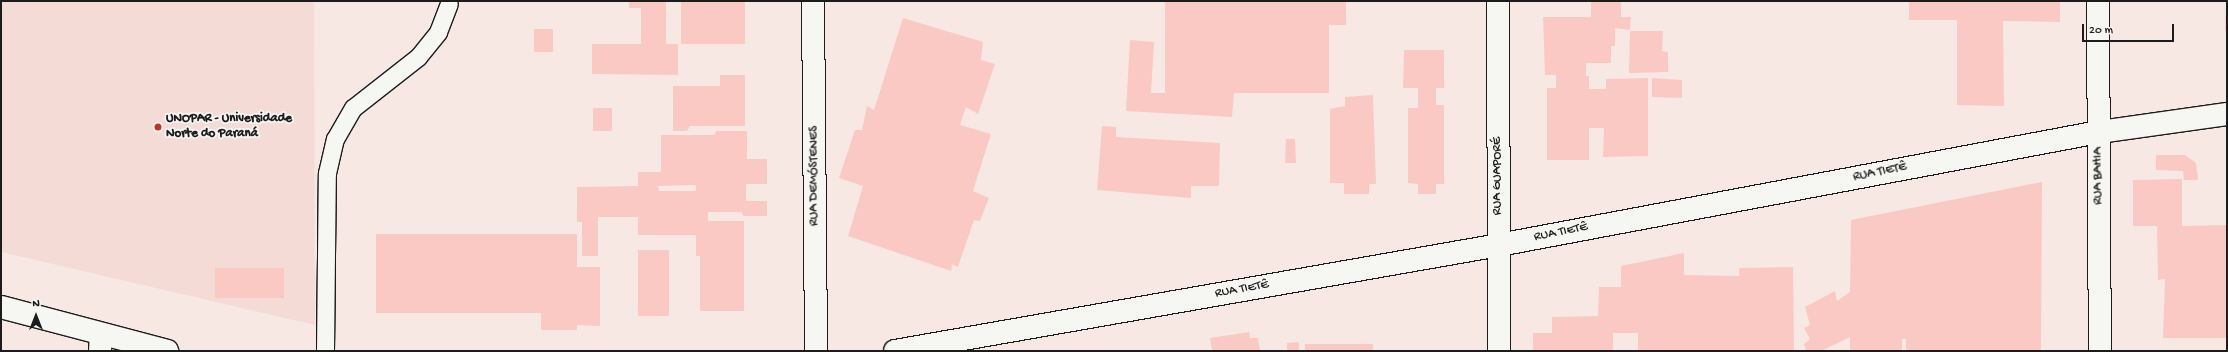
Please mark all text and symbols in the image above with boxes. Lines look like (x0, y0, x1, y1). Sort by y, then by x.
scale bar (2084, 16, 2176, 42)
text: 20 m (2089, 24, 2113, 38)
place label: UNOPAR - Universidade Norte do Paraná (166, 112, 292, 143)
marker: UNOPAR - Universidade Norte do Paraná (153, 122, 163, 132)
street label: RUA DEMÓSTENES (807, 126, 823, 226)
street label: RUA GUAPORÉ (1490, 137, 1506, 215)
street label: RUA BAHIA (2091, 147, 2107, 205)
street label: RUA TIETÊ (1852, 160, 1908, 186)
street label: RUA TIETÊ (1533, 220, 1589, 246)
street label: RUA TIETÊ (1214, 278, 1270, 302)
north arrow (16, 296, 56, 336)
text: N (32, 298, 40, 310)

